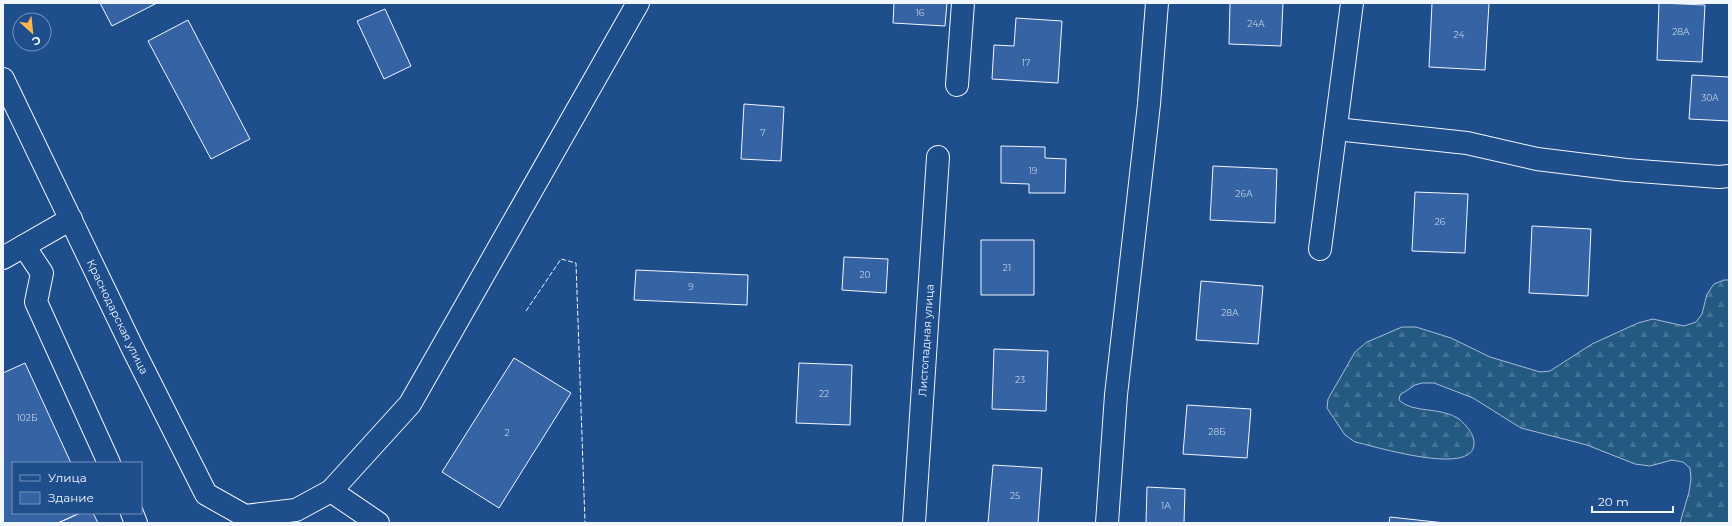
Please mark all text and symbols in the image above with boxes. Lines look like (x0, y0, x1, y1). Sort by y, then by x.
house number: 16 (916, 7, 925, 18)
north arrow (12, 12, 52, 52)
house number: 24А (1247, 18, 1265, 29)
house number: 28А (1672, 26, 1690, 37)
house number: 24 (1454, 29, 1464, 40)
text: С (30, 33, 43, 49)
house number: 17 (1022, 57, 1030, 68)
house number: 30А (1701, 92, 1719, 103)
house number: 7 (760, 127, 766, 138)
house number: 19 (1029, 165, 1038, 176)
house number: 26А (1235, 188, 1253, 199)
house number: 26 (1435, 216, 1446, 227)
street label: Краснодарская улица (84, 257, 152, 377)
house number: 21 (1003, 262, 1011, 273)
house number: 20 (859, 269, 871, 280)
house number: 9 (688, 281, 694, 292)
street label: Листопадная улица (915, 284, 937, 397)
house number: 28А (1221, 307, 1239, 318)
house number: 23 (1015, 374, 1025, 385)
house number: 22 (819, 388, 829, 399)
house number: 102Б (17, 412, 38, 423)
house number: 28Б (1208, 426, 1226, 437)
house number: 2 (504, 427, 510, 438)
legend (12, 462, 142, 514)
text: Улица (48, 470, 87, 485)
scale bar (1592, 488, 1673, 514)
text: Здание (48, 490, 94, 505)
house number: 25 (1010, 490, 1020, 501)
text: 20 m (1598, 494, 1629, 509)
house number: 1А (1161, 500, 1171, 511)

